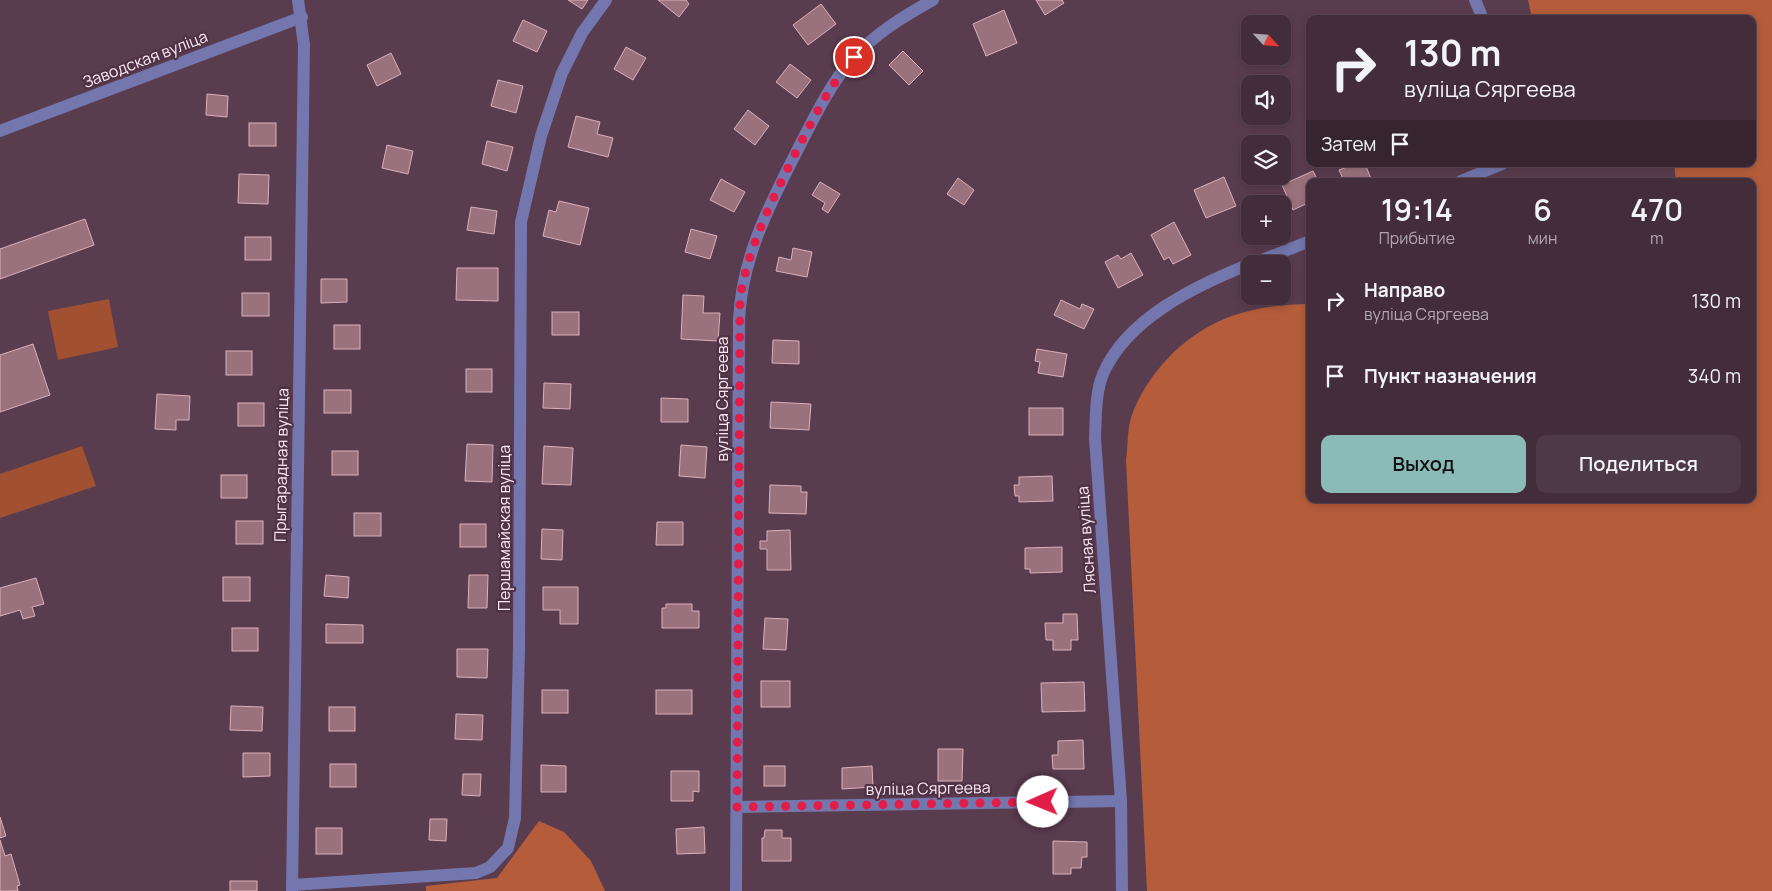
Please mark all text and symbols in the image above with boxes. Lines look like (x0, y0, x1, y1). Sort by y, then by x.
north arrow (1241, 15, 1291, 65)
map controls (1241, 15, 1291, 305)
street label: Заводская вуліца (79, 25, 211, 93)
text: 130 m (1404, 29, 1501, 77)
icon: right (1321, 35, 1386, 100)
pin (833, 36, 875, 78)
icon: arrive (840, 43, 868, 71)
text: вуліца Сяргеева (1404, 74, 1576, 104)
button: sound (1241, 75, 1291, 125)
icon: arrive (1386, 130, 1414, 158)
text: Затем (1321, 131, 1376, 157)
button: layers (1241, 135, 1291, 185)
text: 19:14 (1381, 189, 1453, 230)
text: 6 (1533, 189, 1552, 230)
text: 470 (1630, 189, 1683, 230)
button: + (1241, 195, 1291, 245)
text: Прибытие (1379, 227, 1455, 249)
text: мин (1528, 227, 1557, 249)
text: m (1650, 227, 1663, 249)
button: − (1241, 255, 1291, 305)
text: Направо (1364, 277, 1445, 303)
icon: right (1321, 287, 1349, 315)
text: 130 m (1692, 288, 1741, 314)
text: вуліца Сяргеева (1364, 303, 1489, 325)
street label: вуліца Сяргеева (711, 337, 733, 461)
icon: arrive (1321, 362, 1349, 390)
text: Пункт назначения (1364, 363, 1537, 389)
text: 340 m (1688, 363, 1741, 389)
street label: Прыгарадная вуліца (269, 388, 293, 542)
button: Выход (1321, 435, 1526, 493)
button: Поделиться (1536, 435, 1741, 493)
street label: Першамайская вуліца (493, 445, 515, 611)
street label: Лясная вуліца (1071, 486, 1101, 594)
position arrow (1016, 775, 1068, 827)
street label: вуліца Сяргеева (865, 776, 991, 800)

